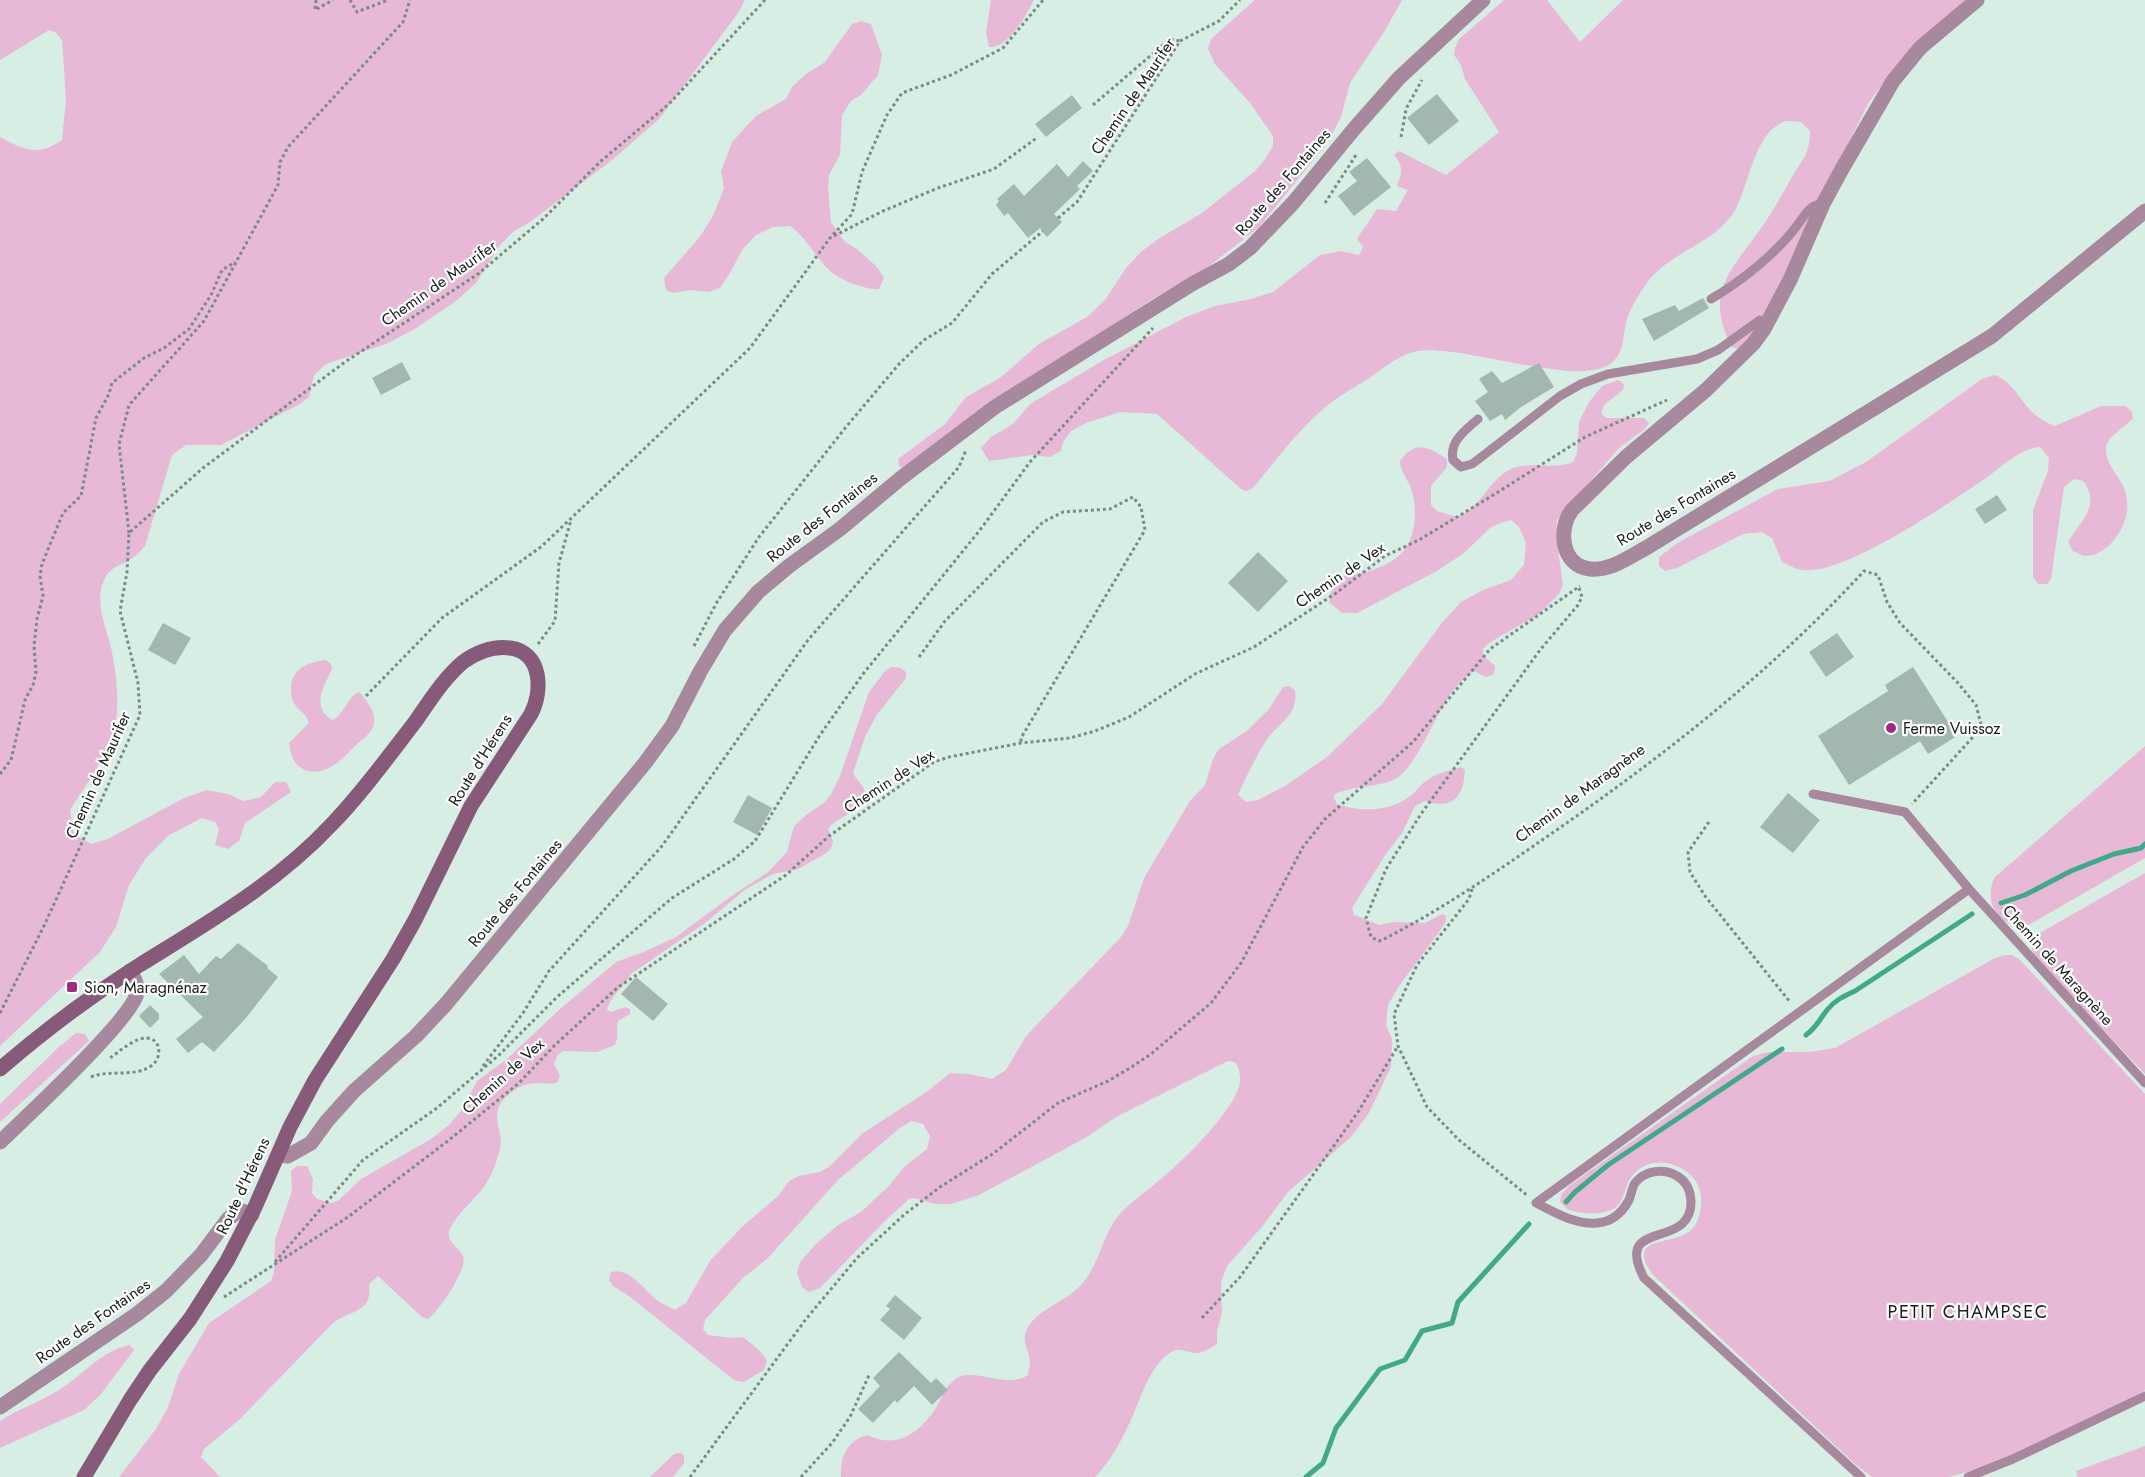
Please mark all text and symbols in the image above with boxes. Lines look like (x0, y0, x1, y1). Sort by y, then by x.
street label: Chemin de Maurifer (1085, 33, 1181, 159)
street label: Route des Fontaines (1230, 124, 1336, 240)
street label: Chemin de Maurifer (376, 234, 502, 332)
street label: Route des Fontaines (1612, 462, 1740, 552)
street label: Route des Fontaines (762, 466, 882, 568)
street label: Chemin de Vex (1291, 536, 1390, 614)
street label: Chemin de Maurifer (60, 707, 136, 842)
street label: Route d'Hérens (443, 710, 517, 810)
place label: Ferme Vuissoz (1903, 717, 2001, 740)
marker: Ferme Vuissoz (1884, 721, 1898, 735)
street label: Chemin de Maragnène (1510, 738, 1650, 848)
street label: Chemin de Vex (839, 743, 939, 819)
street label: Route des Fontaines (463, 834, 567, 952)
street label: Chemin de Maragnène (1997, 899, 2119, 1031)
place label: Sion, Maragnénaz (84, 976, 207, 999)
marker: Sion, Maragnénaz (65, 980, 79, 994)
street label: Chemin de Vex (457, 1033, 549, 1119)
street label: Route d'Hérens (210, 1134, 276, 1238)
street label: Route des Fontaines (31, 1273, 155, 1369)
district label: PETIT CHAMPSEC (1888, 1299, 2048, 1325)

